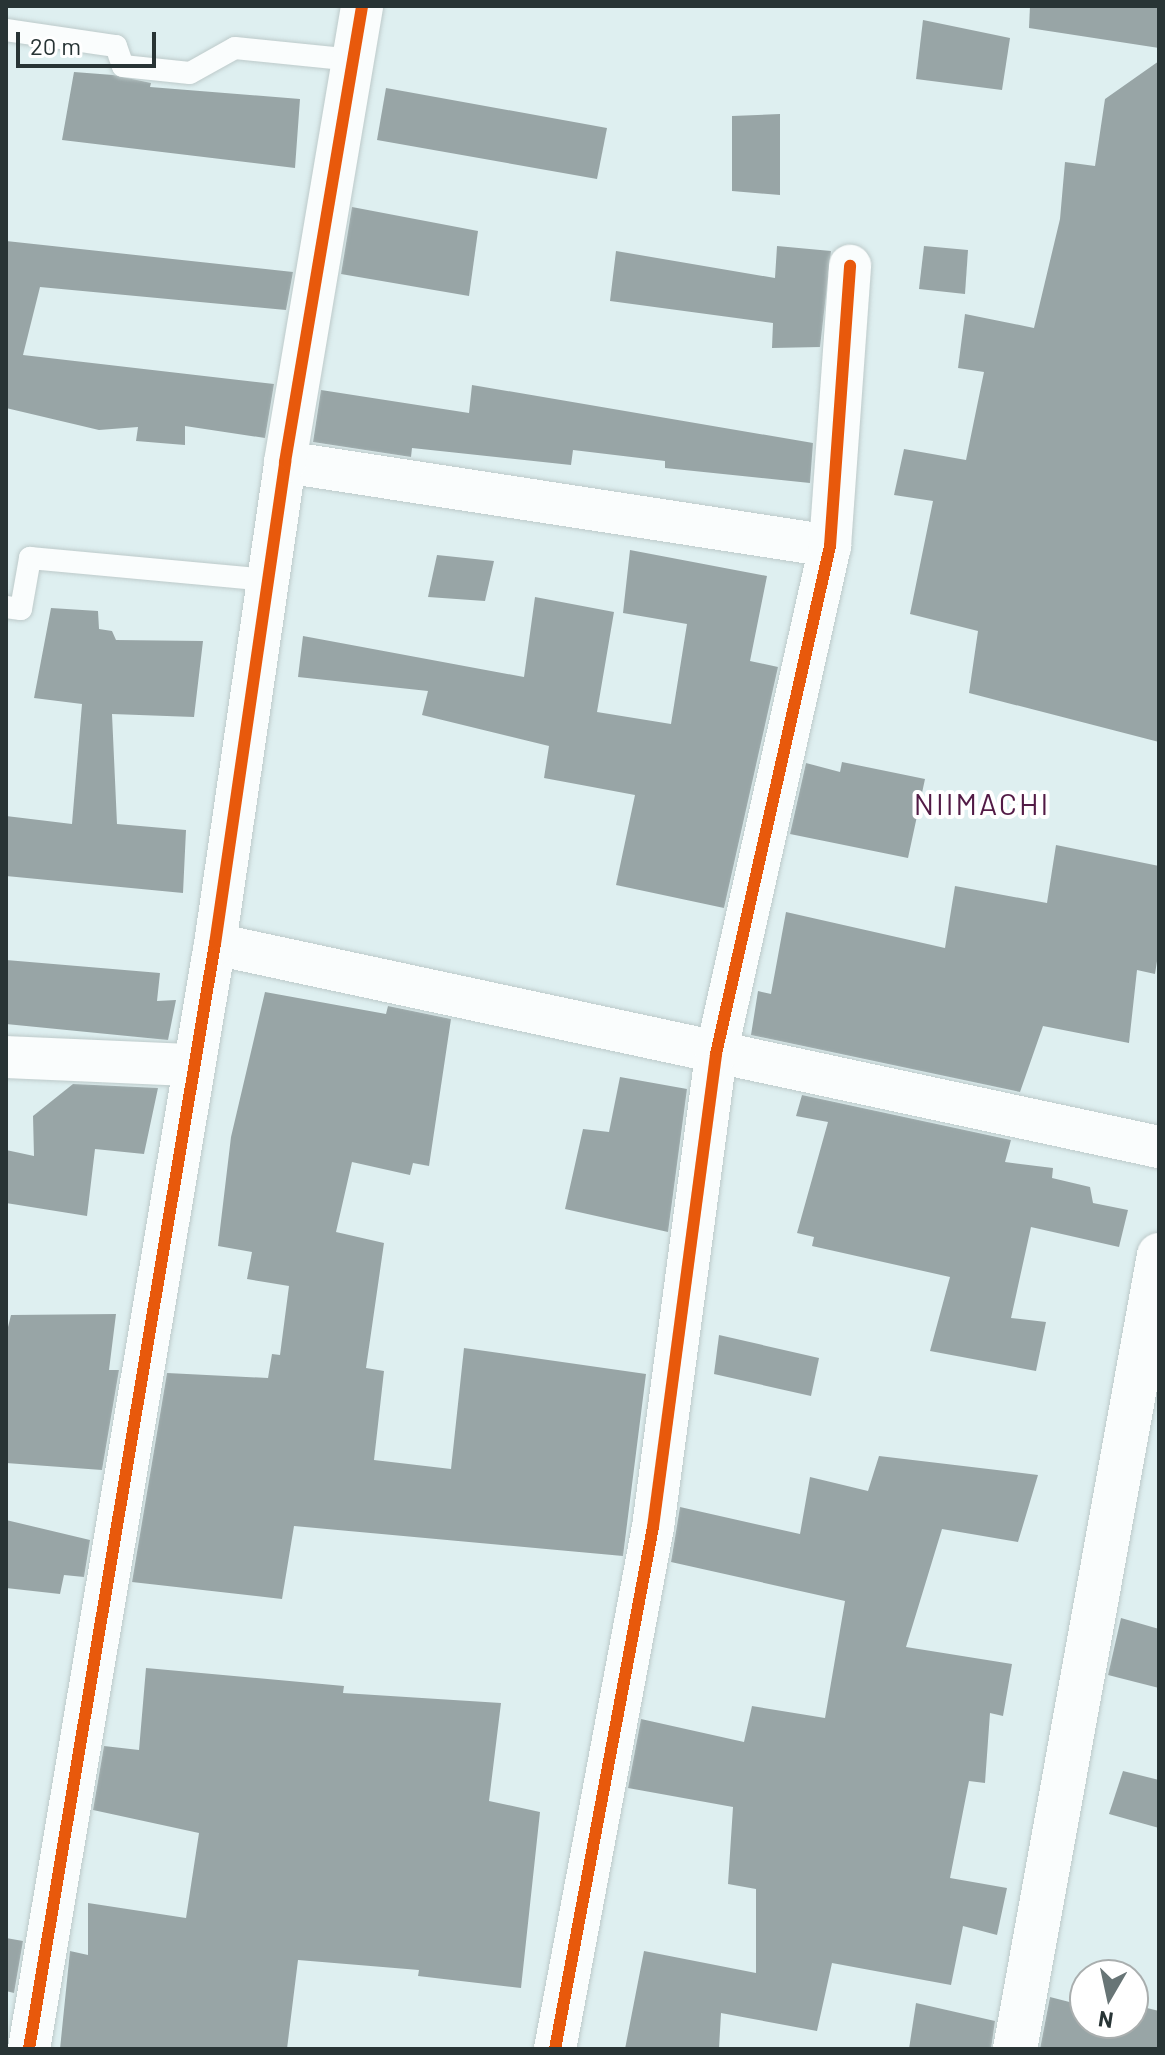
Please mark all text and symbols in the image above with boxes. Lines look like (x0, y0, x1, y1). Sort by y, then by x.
scale bar (20, 16, 160, 66)
text: 20 m (30, 31, 81, 60)
district label: NIIMACHI (914, 785, 1050, 821)
north arrow (1069, 1959, 1149, 2039)
text: N (1096, 2007, 1115, 2035)

